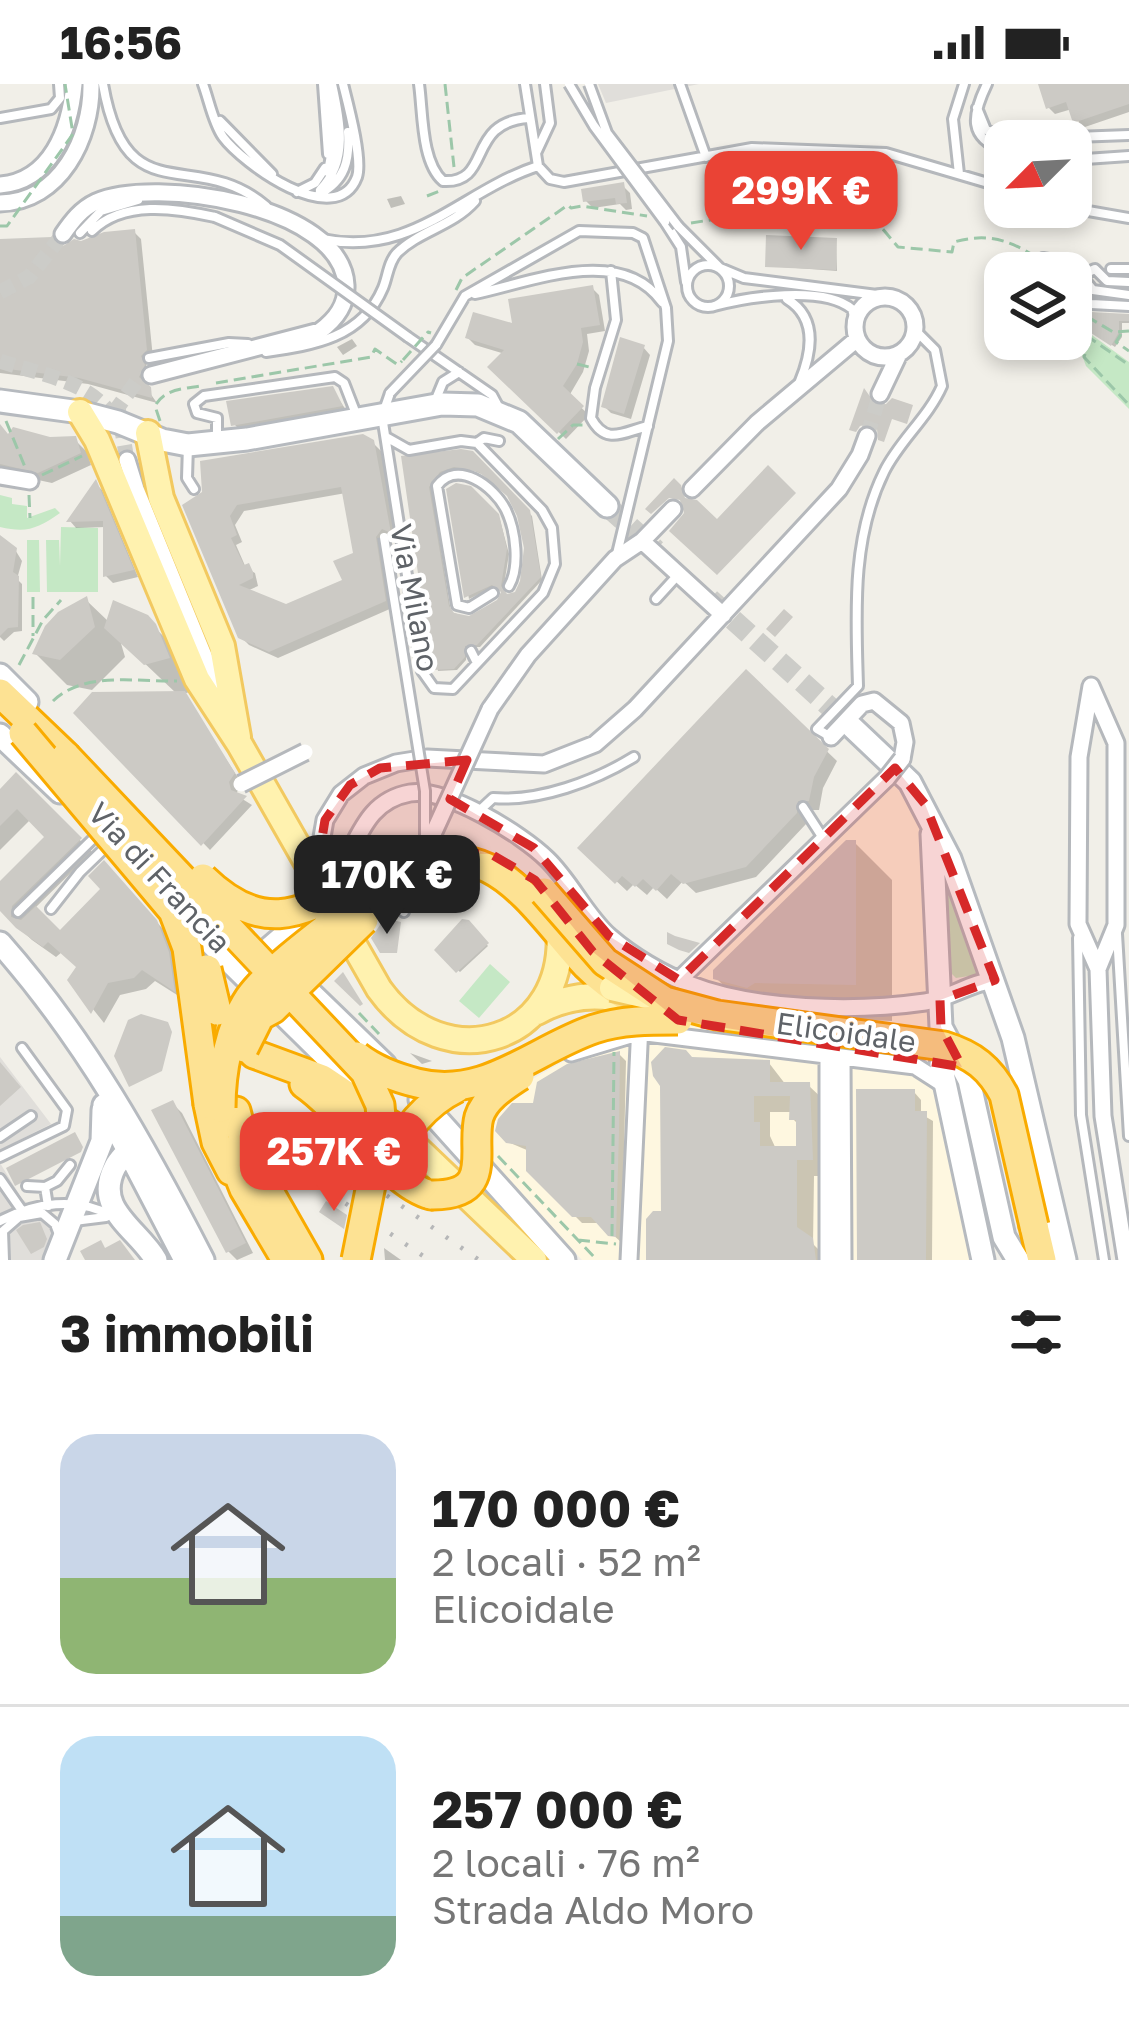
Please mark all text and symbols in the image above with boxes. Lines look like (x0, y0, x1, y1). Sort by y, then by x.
text: 16:56 (60, 15, 182, 69)
north arrow (984, 120, 1092, 228)
map controls (984, 120, 1092, 360)
pin: 299K € (703, 151, 899, 253)
text: 299K € (732, 166, 870, 213)
button: layers (984, 252, 1092, 360)
street label: Via Milano (383, 521, 447, 675)
street label: Via di Francia (81, 795, 239, 960)
pin: 170K € (289, 835, 485, 937)
text: 170K € (321, 850, 453, 897)
street label: Elicoidale (774, 1004, 918, 1060)
pin: 257K € (236, 1112, 432, 1214)
text: 257K € (267, 1127, 401, 1174)
icon: filters (1003, 1299, 1069, 1365)
text: 3 immobili (60, 1302, 314, 1363)
text: 170 000 € (432, 1477, 680, 1538)
icon: home (156, 1482, 300, 1626)
text: 2 locali · 52 m² (432, 1538, 701, 1585)
text: Elicoidale (432, 1585, 615, 1632)
text: 257 000 € (432, 1778, 683, 1839)
icon: home (156, 1784, 300, 1928)
text: 2 locali · 76 m² (432, 1839, 700, 1886)
text: Strada Aldo Moro (432, 1886, 754, 1933)

